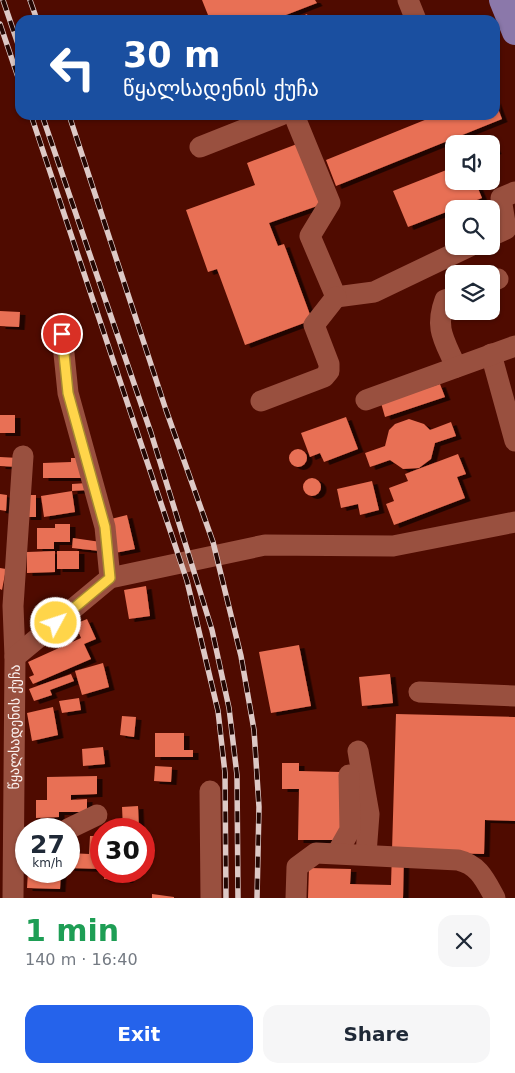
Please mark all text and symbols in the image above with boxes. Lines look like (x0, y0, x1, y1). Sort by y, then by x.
icon: left (40, 35, 105, 100)
text: 30 m (123, 35, 220, 75)
text: წყალსადენის ქუჩა (123, 76, 319, 101)
map controls (445, 135, 500, 320)
button: sound (445, 135, 500, 190)
button: search (445, 200, 500, 255)
button: layers (445, 265, 500, 320)
pin (41, 313, 83, 355)
icon: arrive (48, 320, 76, 348)
position arrow (29, 596, 81, 648)
street label: წყალსადენის ქუჩა (6, 665, 23, 789)
speed limit sign: 30 (90, 818, 155, 883)
text: 27 (30, 830, 65, 859)
text: km/h (32, 856, 63, 870)
text: 1 min (25, 913, 119, 948)
button: close (438, 915, 490, 967)
text: 140 m · 16:40 (25, 950, 138, 969)
button: Exit (25, 1005, 253, 1063)
button: Share (263, 1005, 490, 1063)

